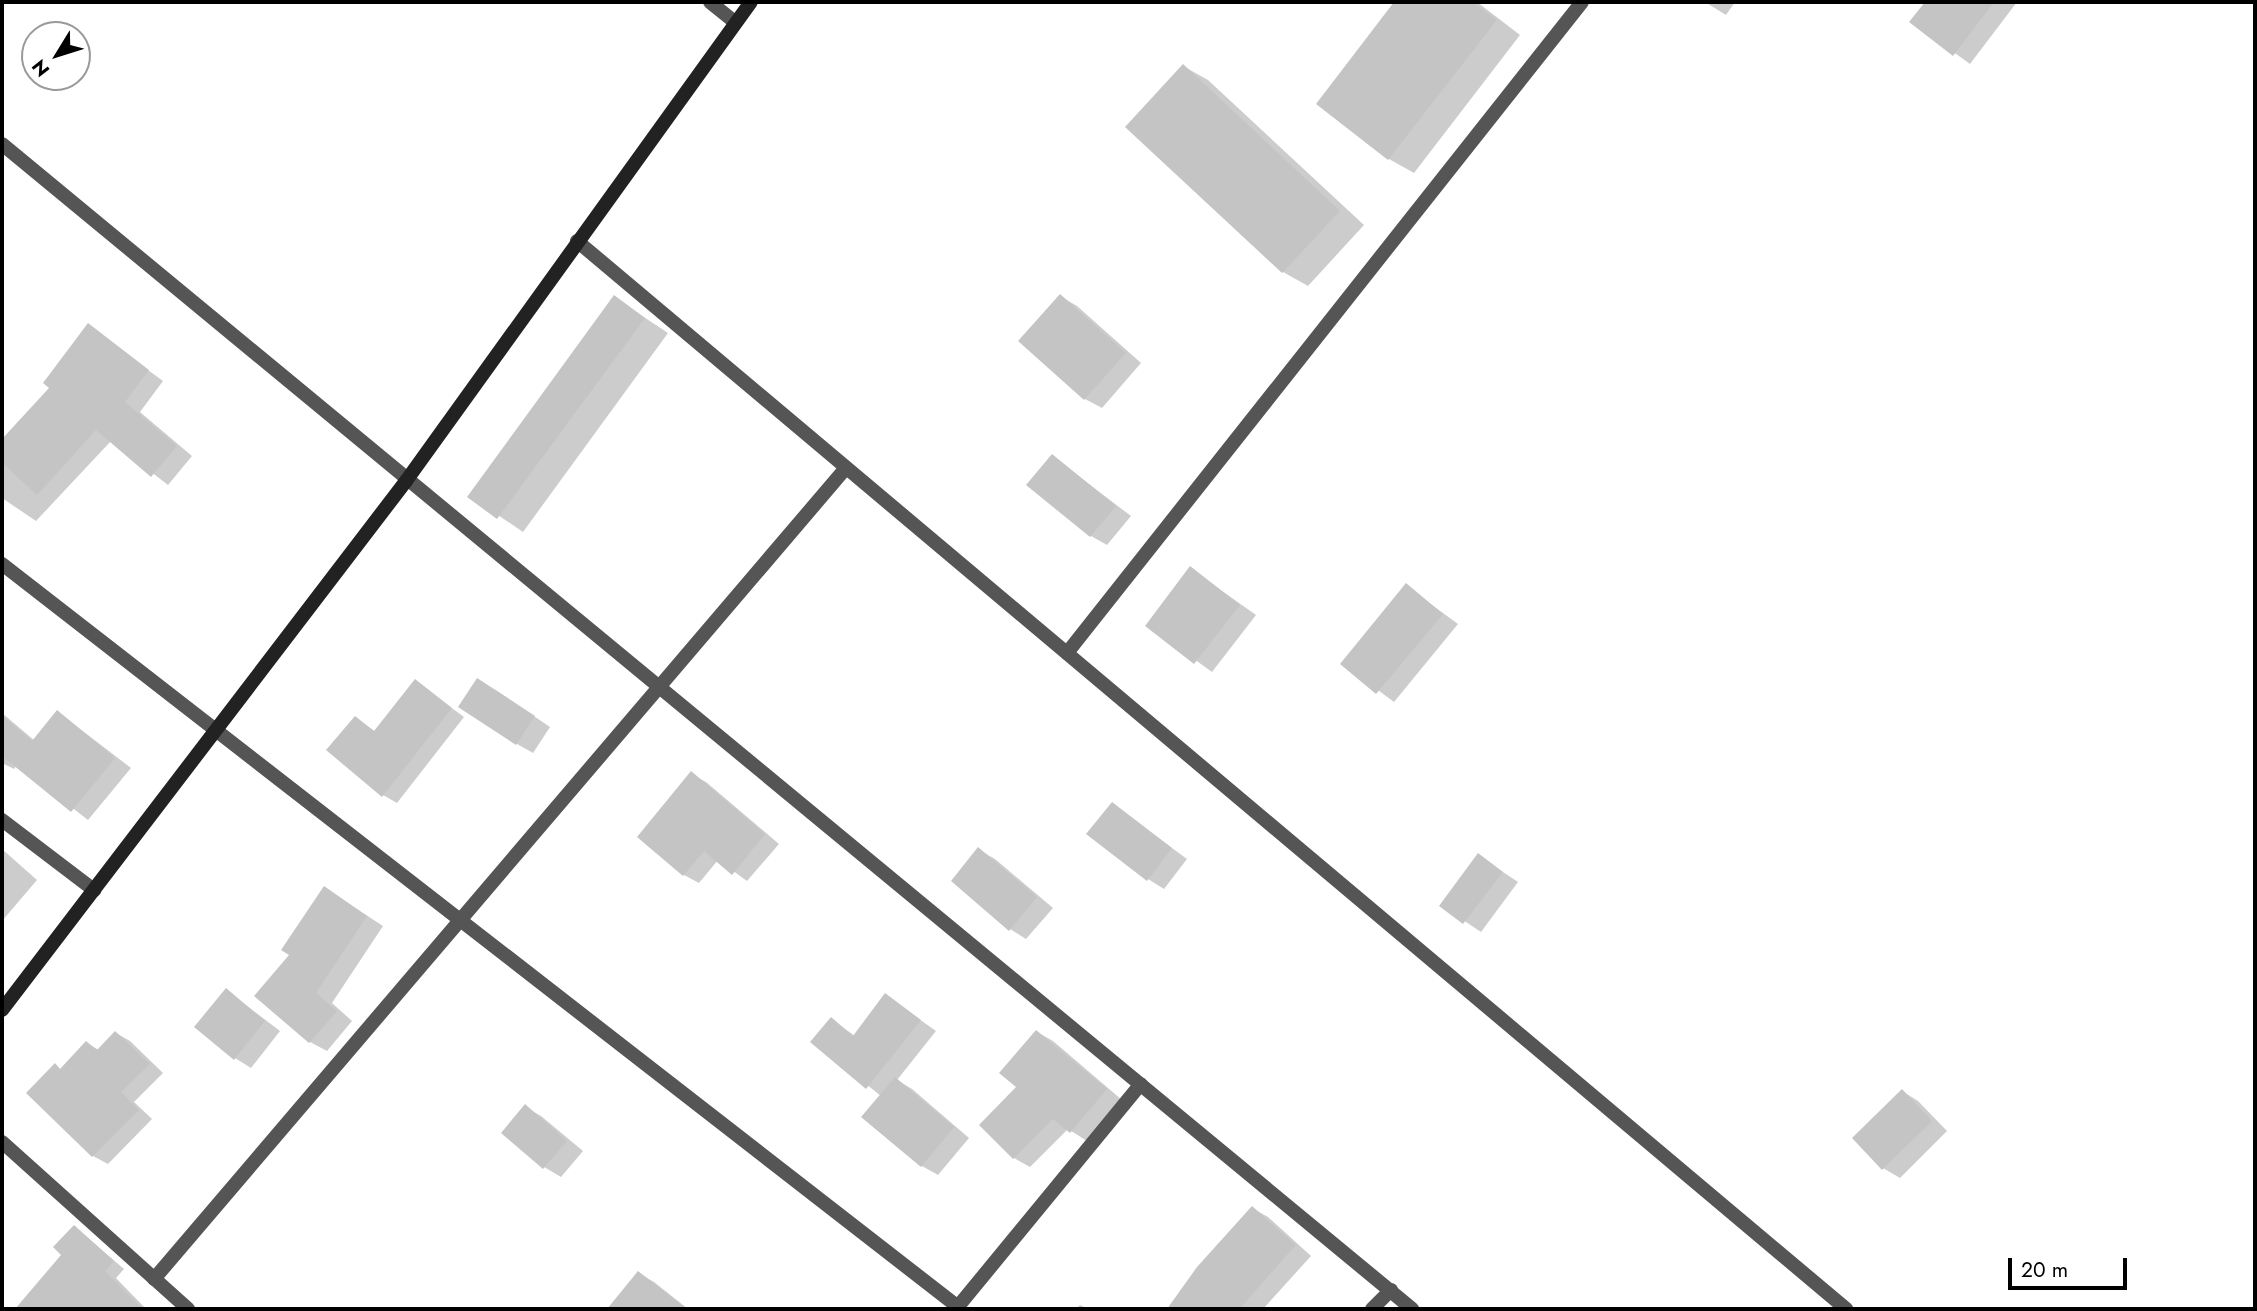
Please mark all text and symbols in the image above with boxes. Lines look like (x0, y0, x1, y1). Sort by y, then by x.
north arrow (21, 21, 91, 91)
text: N (25, 54, 56, 82)
scale bar (2012, 1244, 2131, 1288)
text: 20 m (2021, 1255, 2068, 1285)

